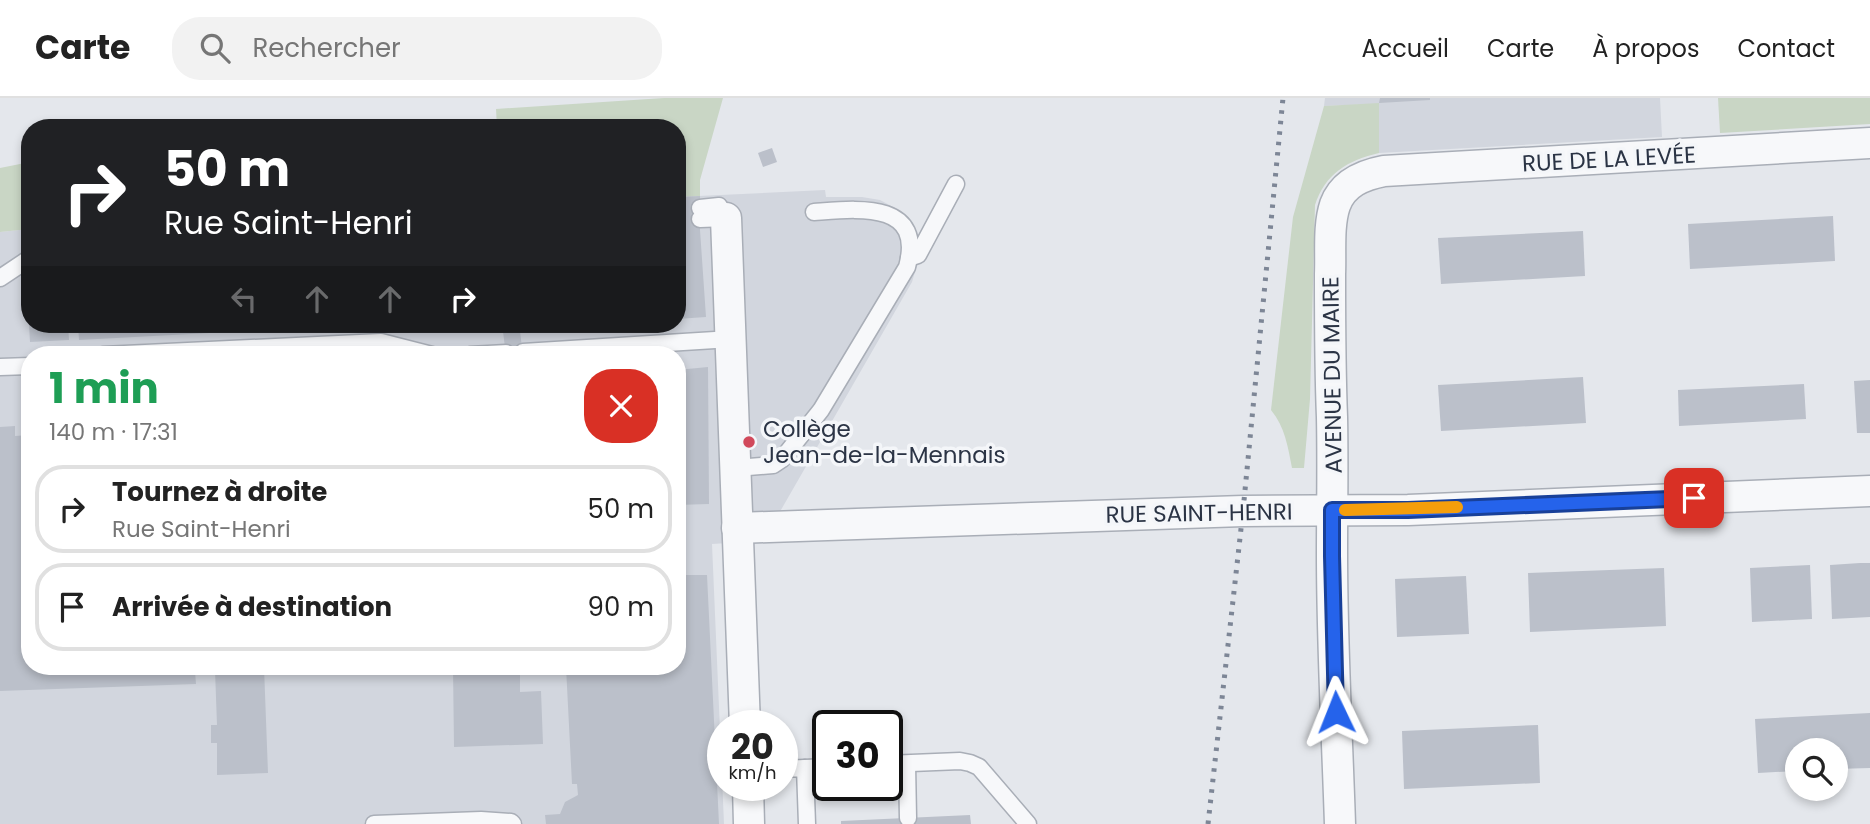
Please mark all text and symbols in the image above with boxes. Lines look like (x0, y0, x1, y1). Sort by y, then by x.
search box (172, 17, 662, 80)
text: Carte (35, 24, 130, 71)
icon: search (196, 29, 234, 67)
text: Rechercher (252, 30, 401, 66)
text: Accueil (1362, 32, 1449, 65)
text: Carte (1487, 32, 1554, 65)
text: À propos (1592, 32, 1699, 65)
text: Contact (1737, 32, 1835, 65)
text: 50 m (164, 135, 290, 203)
street label: RUE DE LA LEVÉE (1521, 138, 1697, 180)
icon: right (49, 147, 140, 238)
text: Rue Saint-Henri (164, 200, 413, 245)
street label: AVENUE DU MAIRE (1314, 276, 1350, 474)
icon: left (225, 280, 263, 318)
icon: ahead (298, 280, 336, 318)
icon: ahead (371, 280, 409, 318)
icon: right (444, 280, 482, 318)
text: 1 min (49, 359, 159, 418)
button: close (584, 369, 658, 443)
place label: Collège Jean-de-la-Mennais (763, 413, 1005, 471)
text: 140 m · 17:31 (49, 416, 178, 448)
marker: Collège Jean-de-la-Mennais (741, 434, 757, 450)
pin (1664, 468, 1724, 528)
text: Tournez à droite (112, 474, 327, 510)
icon: arrive (1675, 479, 1713, 517)
icon: right (53, 490, 91, 528)
text: 50 m (588, 491, 654, 527)
street label: RUE SAINT-HENRI (1105, 495, 1293, 531)
text: Rue Saint-Henri (112, 513, 291, 545)
icon: arrive (53, 588, 91, 626)
text: Arrivée à destination (112, 589, 392, 625)
text: 90 m (588, 589, 654, 625)
position arrow (1299, 675, 1373, 749)
speed limit sign: 30 (812, 710, 903, 801)
text: 20 (731, 722, 774, 771)
map controls (1785, 738, 1848, 801)
button: search (1785, 738, 1848, 801)
text: km/h (729, 760, 776, 785)

